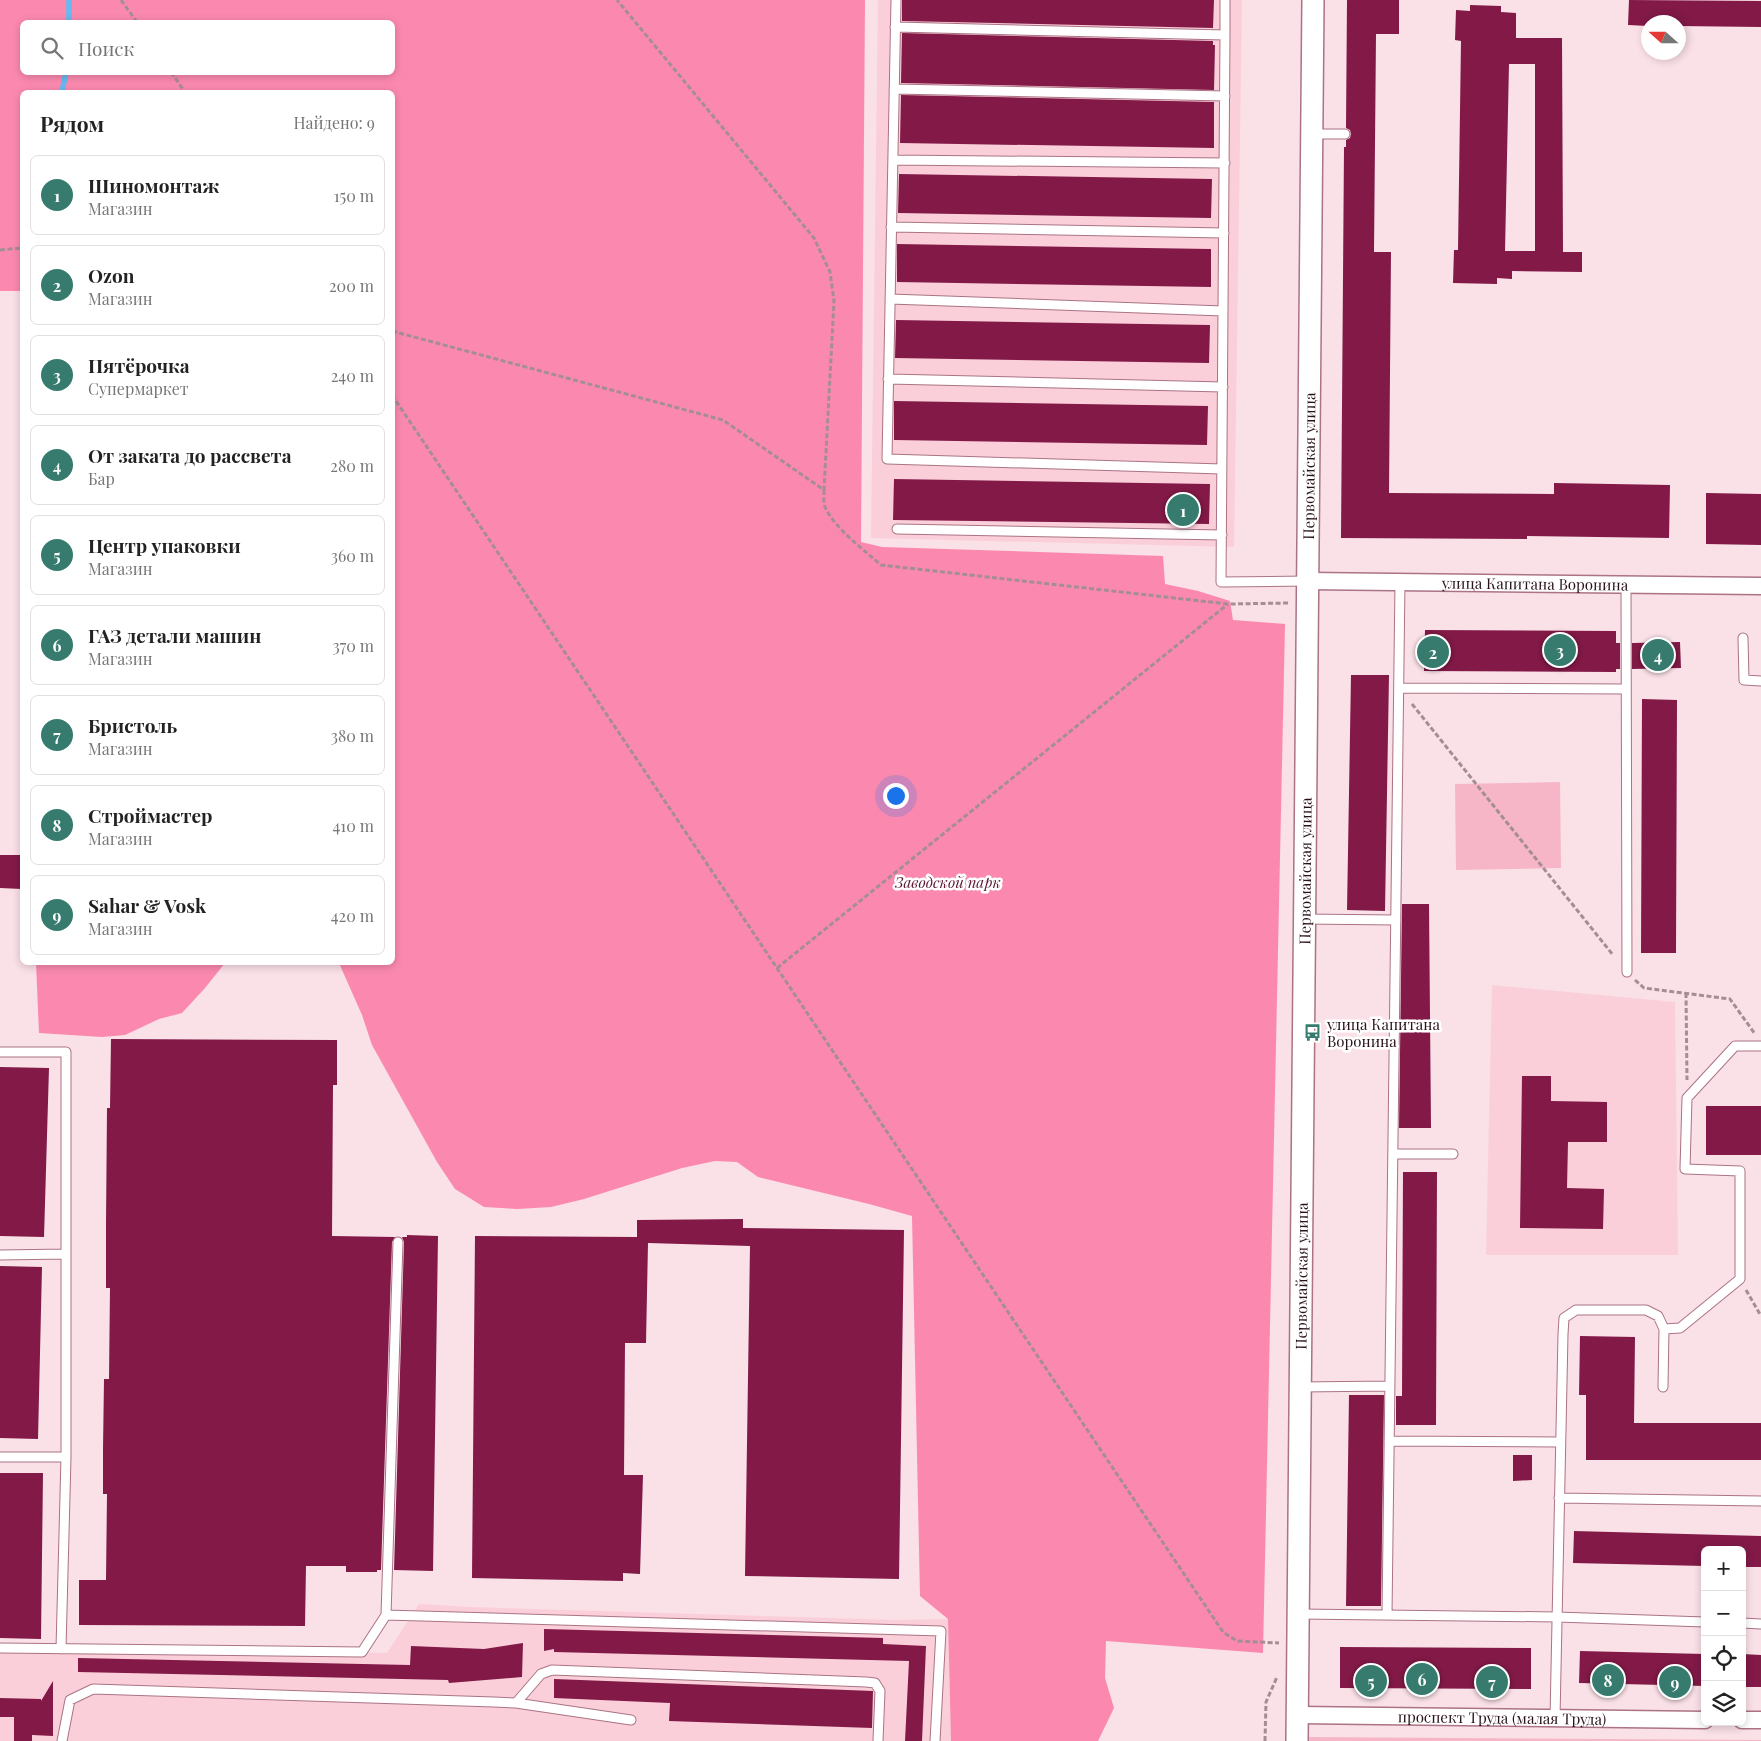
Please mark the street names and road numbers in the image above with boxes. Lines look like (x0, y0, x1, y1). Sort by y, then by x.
street label: Первомайская улица (1298, 392, 1319, 540)
street label: улица Капитана Воронина (1441, 572, 1629, 595)
street label: Первомайская улица (1294, 797, 1316, 945)
street label: Первомайская улица (1291, 1202, 1312, 1350)
street label: проспект Труда (малая Труда) (1398, 1706, 1606, 1729)

